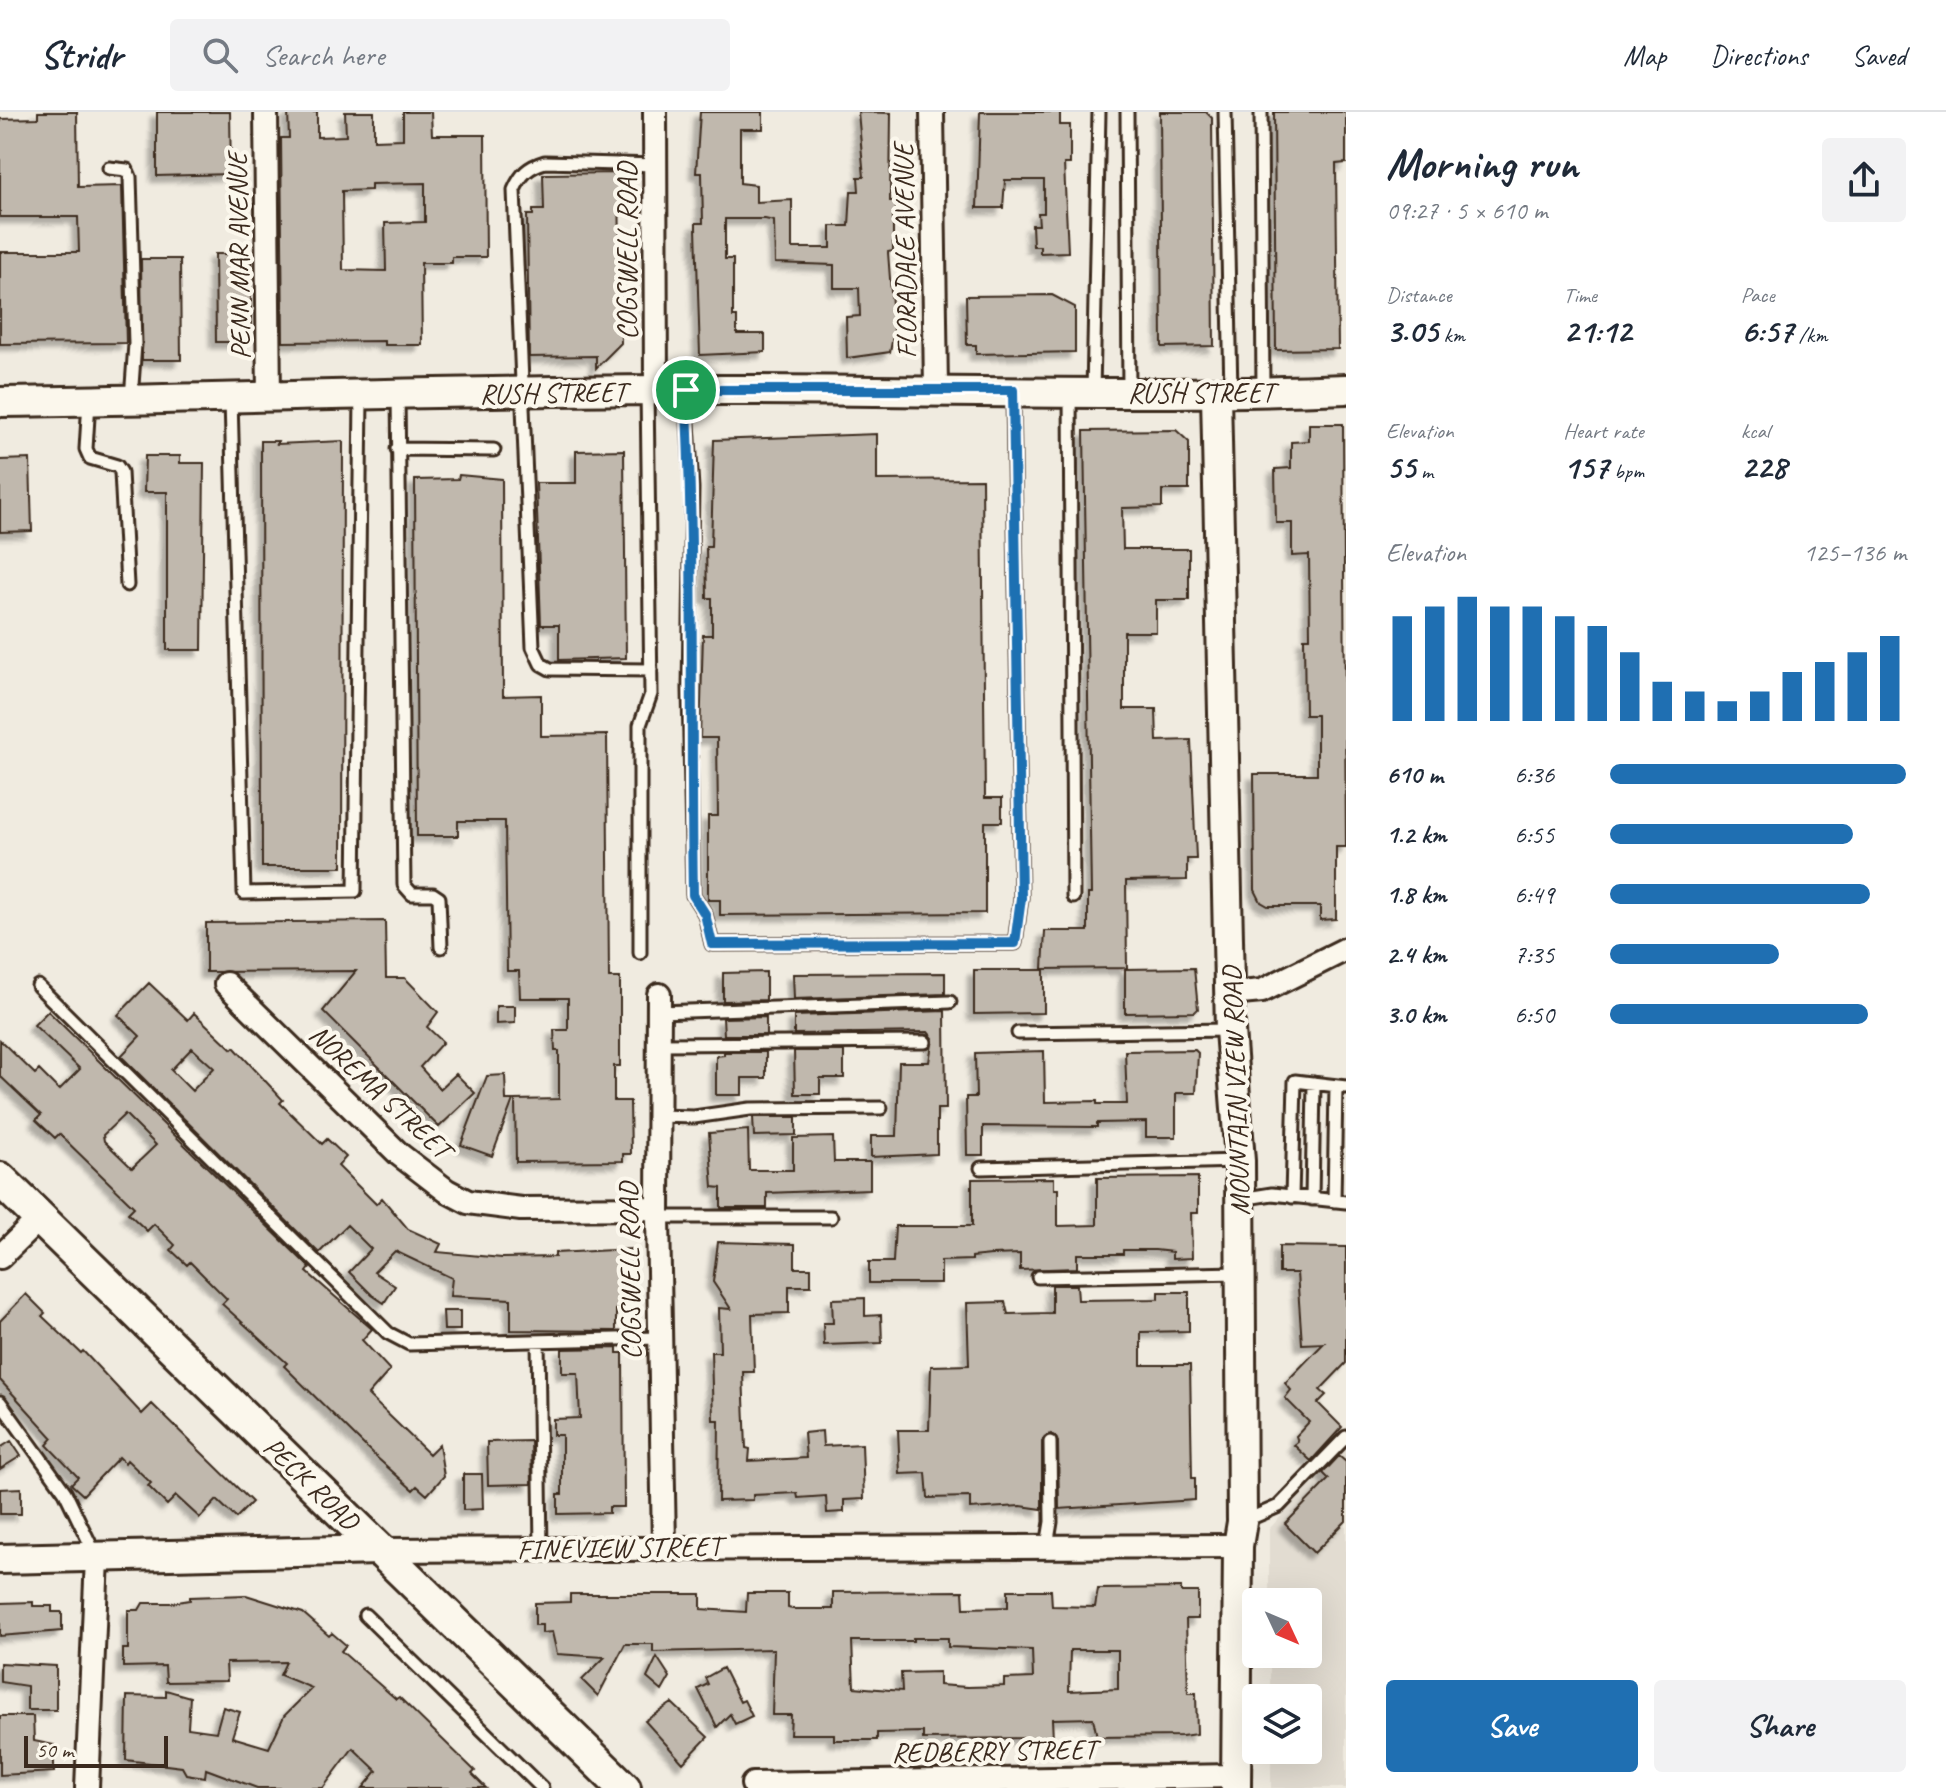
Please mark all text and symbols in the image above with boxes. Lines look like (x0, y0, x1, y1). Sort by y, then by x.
search box (170, 19, 730, 91)
text: Stridr (40, 32, 122, 79)
icon: search (198, 33, 242, 77)
text: Search here (262, 36, 384, 74)
text: Map (1623, 38, 1666, 73)
text: Directions (1710, 38, 1808, 73)
text: Saved (1852, 38, 1906, 73)
text: Morning run (1386, 136, 1578, 191)
button: share (1822, 138, 1906, 222)
street label: FLORADALE AVENUE (885, 140, 924, 359)
street label: PENN MAR AVENUE (219, 149, 258, 360)
street label: COGSWELL ROAD (609, 160, 644, 340)
text: 09:27 · 5 × 610 m (1386, 194, 1547, 227)
text: Distance (1386, 281, 1452, 309)
text: Time (1563, 281, 1597, 309)
text: Pace (1741, 281, 1775, 309)
text: 3.05 (1386, 309, 1438, 352)
text: 21:12 (1563, 309, 1631, 352)
text: 6:57 (1741, 309, 1793, 352)
text: km (1438, 321, 1465, 349)
text: /km (1793, 321, 1827, 349)
pin (652, 356, 720, 424)
icon: arrive (664, 368, 708, 412)
street label: RUSH STREET (479, 374, 633, 411)
street label: RUSH STREET (1128, 375, 1281, 410)
text: Elevation (1386, 417, 1454, 445)
text: Heart rate (1563, 417, 1644, 445)
text: kcal (1741, 417, 1770, 445)
text: 55 (1386, 445, 1416, 488)
text: 157 (1563, 445, 1609, 488)
text: 228 (1741, 445, 1787, 488)
text: m (1416, 457, 1433, 485)
text: bpm (1609, 457, 1644, 485)
text: Elevation (1386, 536, 1466, 569)
text: 125–136 m (1803, 536, 1906, 569)
text: 610 m (1386, 758, 1443, 791)
text: 6:36 (1514, 758, 1554, 791)
text: 1.2 km (1386, 818, 1446, 851)
text: 6:55 (1514, 818, 1554, 851)
text: 1.8 km (1386, 878, 1446, 911)
text: 6:49 (1514, 878, 1554, 911)
text: 2.4 km (1386, 938, 1446, 971)
text: 7:35 (1514, 938, 1554, 971)
street label: MOUNTAIN VIEW ROAD (1214, 964, 1257, 1216)
text: 3.0 km (1386, 998, 1446, 1031)
text: 6:50 (1514, 998, 1554, 1031)
street label: NOREMA STREET (302, 1017, 464, 1170)
street label: COGSWELL ROAD (610, 1180, 649, 1360)
street label: PECK ROAD (257, 1429, 368, 1539)
street label: FINEVIEW STREET (517, 1528, 728, 1567)
north arrow (1242, 1588, 1322, 1668)
map controls (1242, 1588, 1322, 1764)
button: Save (1386, 1680, 1638, 1772)
button: Share (1654, 1680, 1906, 1772)
button: layers (1242, 1684, 1322, 1764)
street label: REDBERRY STREET (891, 1731, 1103, 1770)
scale bar (24, 1732, 168, 1768)
text: 50 m (36, 1736, 73, 1764)

